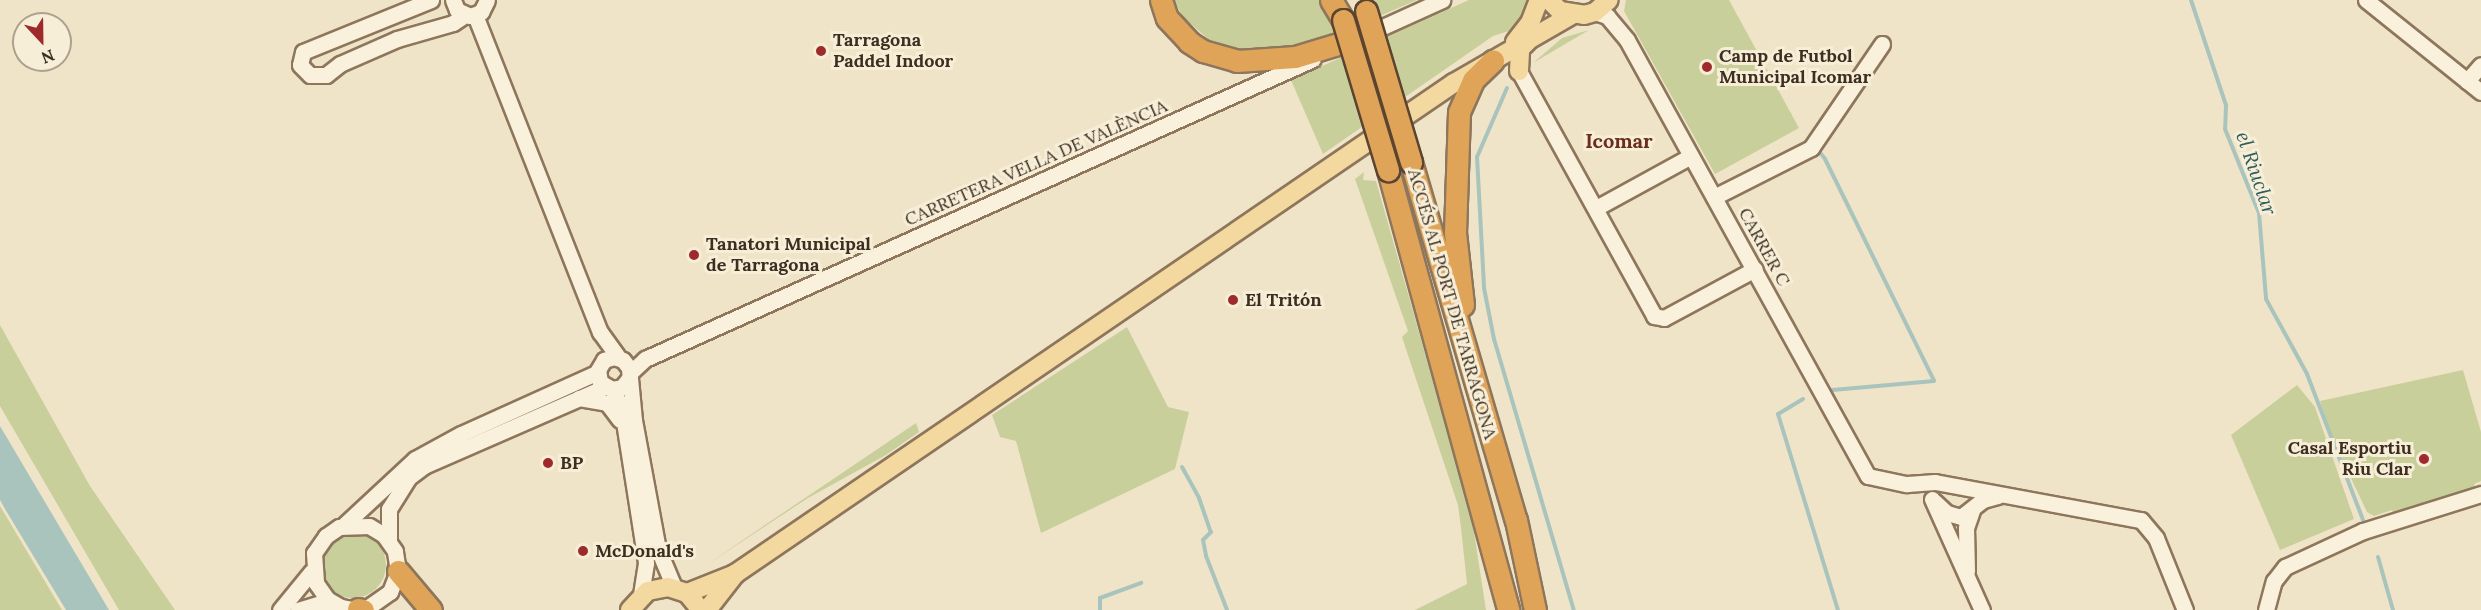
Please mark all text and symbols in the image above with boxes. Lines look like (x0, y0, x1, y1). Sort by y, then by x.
north arrow (12, 12, 72, 72)
place label: Tarragona Paddel Indoor (833, 30, 953, 72)
marker: Tarragona Paddel Indoor (814, 44, 828, 58)
text: N (39, 45, 57, 68)
place label: Camp de Futbol Municipal Icomar (1719, 46, 1871, 88)
marker: Camp de Futbol Municipal Icomar (1700, 60, 1714, 74)
street label: CARRETERA VELLA DE VALÈNCIA (901, 95, 1171, 231)
district label: Icomar (1585, 128, 1653, 152)
water label: el Riuclar (2232, 128, 2282, 218)
street label: ACCÉS AL PORT DE TARRAGONA (1403, 166, 1501, 442)
street label: CARRER C (1734, 204, 1794, 290)
place label: Tanatori Municipal de Tarragona (706, 234, 871, 276)
marker: Tanatori Municipal de Tarragona (687, 248, 701, 262)
place label: El Tritón (1245, 289, 1322, 311)
marker: El Tritón (1226, 293, 1240, 307)
place label: Casal Esportiu Riu Clar (2288, 438, 2412, 480)
place label: BP (560, 452, 583, 474)
marker: Casal Esportiu Riu Clar (2417, 452, 2431, 466)
marker: BP (541, 456, 555, 470)
place label: McDonald's (595, 540, 694, 562)
marker: McDonald's (576, 544, 590, 558)

